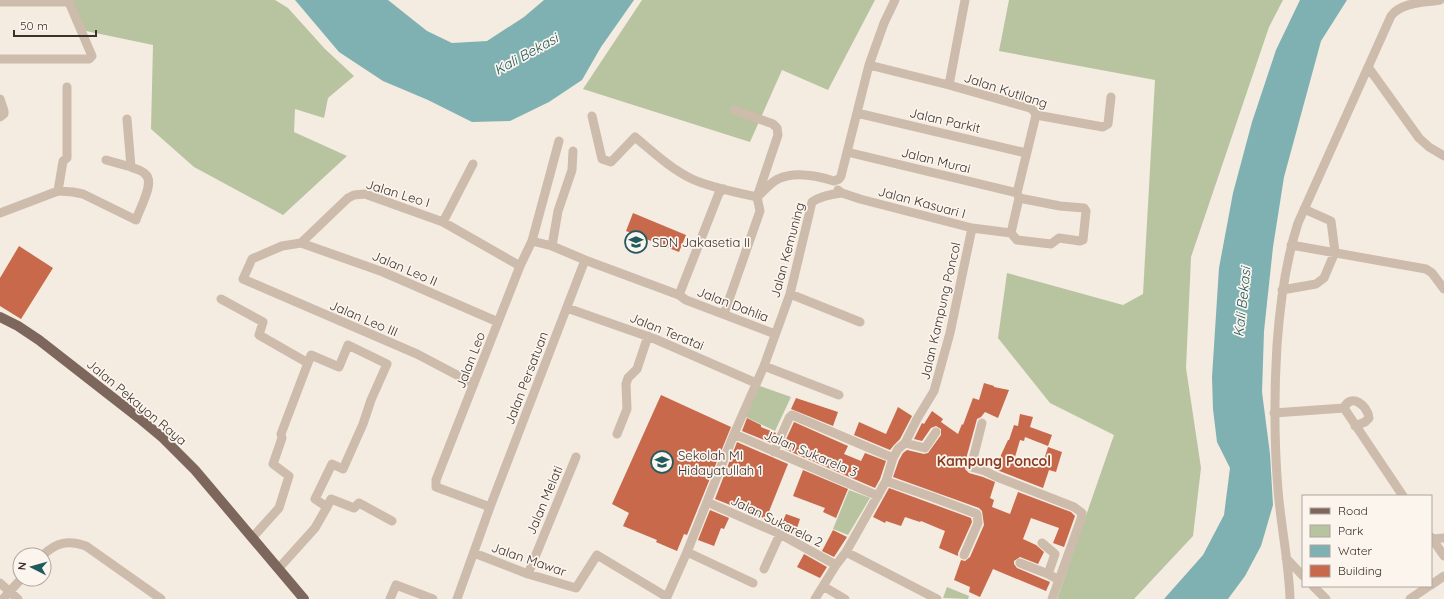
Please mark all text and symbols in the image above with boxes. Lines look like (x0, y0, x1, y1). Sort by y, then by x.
scale bar (14, 12, 96, 38)
text: 50 m (20, 18, 48, 33)
water label: Kali Bekasi (491, 28, 563, 79)
street label: Jalan Kutilang (962, 69, 1050, 111)
street label: Jalan Parkit (908, 104, 982, 136)
street label: Jalan Murai (900, 144, 972, 176)
street label: Jalan Leo I (364, 176, 432, 210)
street label: Jalan Kasuari I (877, 183, 967, 221)
street label: Jalan Kemuning (767, 200, 807, 300)
school or university icon: SDN Jakasetia II (623, 229, 649, 255)
place label: SDN Jakasetia II (652, 234, 750, 250)
street label: Jalan Kampung Poncol (916, 241, 964, 381)
street label: Jalan Leo II (370, 247, 440, 289)
water label: Kali Bekasi (1229, 264, 1255, 338)
street label: Jalan Dahlia (695, 283, 771, 325)
street label: Jalan Leo III (327, 296, 401, 340)
street label: Jalan Teratai (628, 309, 706, 353)
street label: Jalan Leo (452, 329, 488, 391)
street label: Jalan Persatuan (501, 329, 551, 427)
street label: Jalan Pekayon Raya (84, 356, 190, 448)
street label: Jalan Sukarela 3 (762, 426, 860, 480)
place label: Sekolah MI Hidayatullah 1 (678, 447, 763, 478)
school or university icon: Sekolah MI Hidayatullah 1 (649, 449, 675, 475)
district label: Kampung Poncol (937, 452, 1051, 470)
street label: Jalan Melati (522, 463, 566, 537)
street label: Jalan Sukarela 2 (728, 492, 826, 550)
legend (1302, 495, 1432, 587)
text: Road (1338, 503, 1368, 518)
text: Park (1338, 523, 1363, 538)
street label: Jalan Mawar (489, 539, 569, 579)
text: Water (1338, 543, 1373, 558)
north arrow (12, 547, 52, 587)
text: N (15, 561, 29, 571)
text: Building (1338, 563, 1382, 578)

